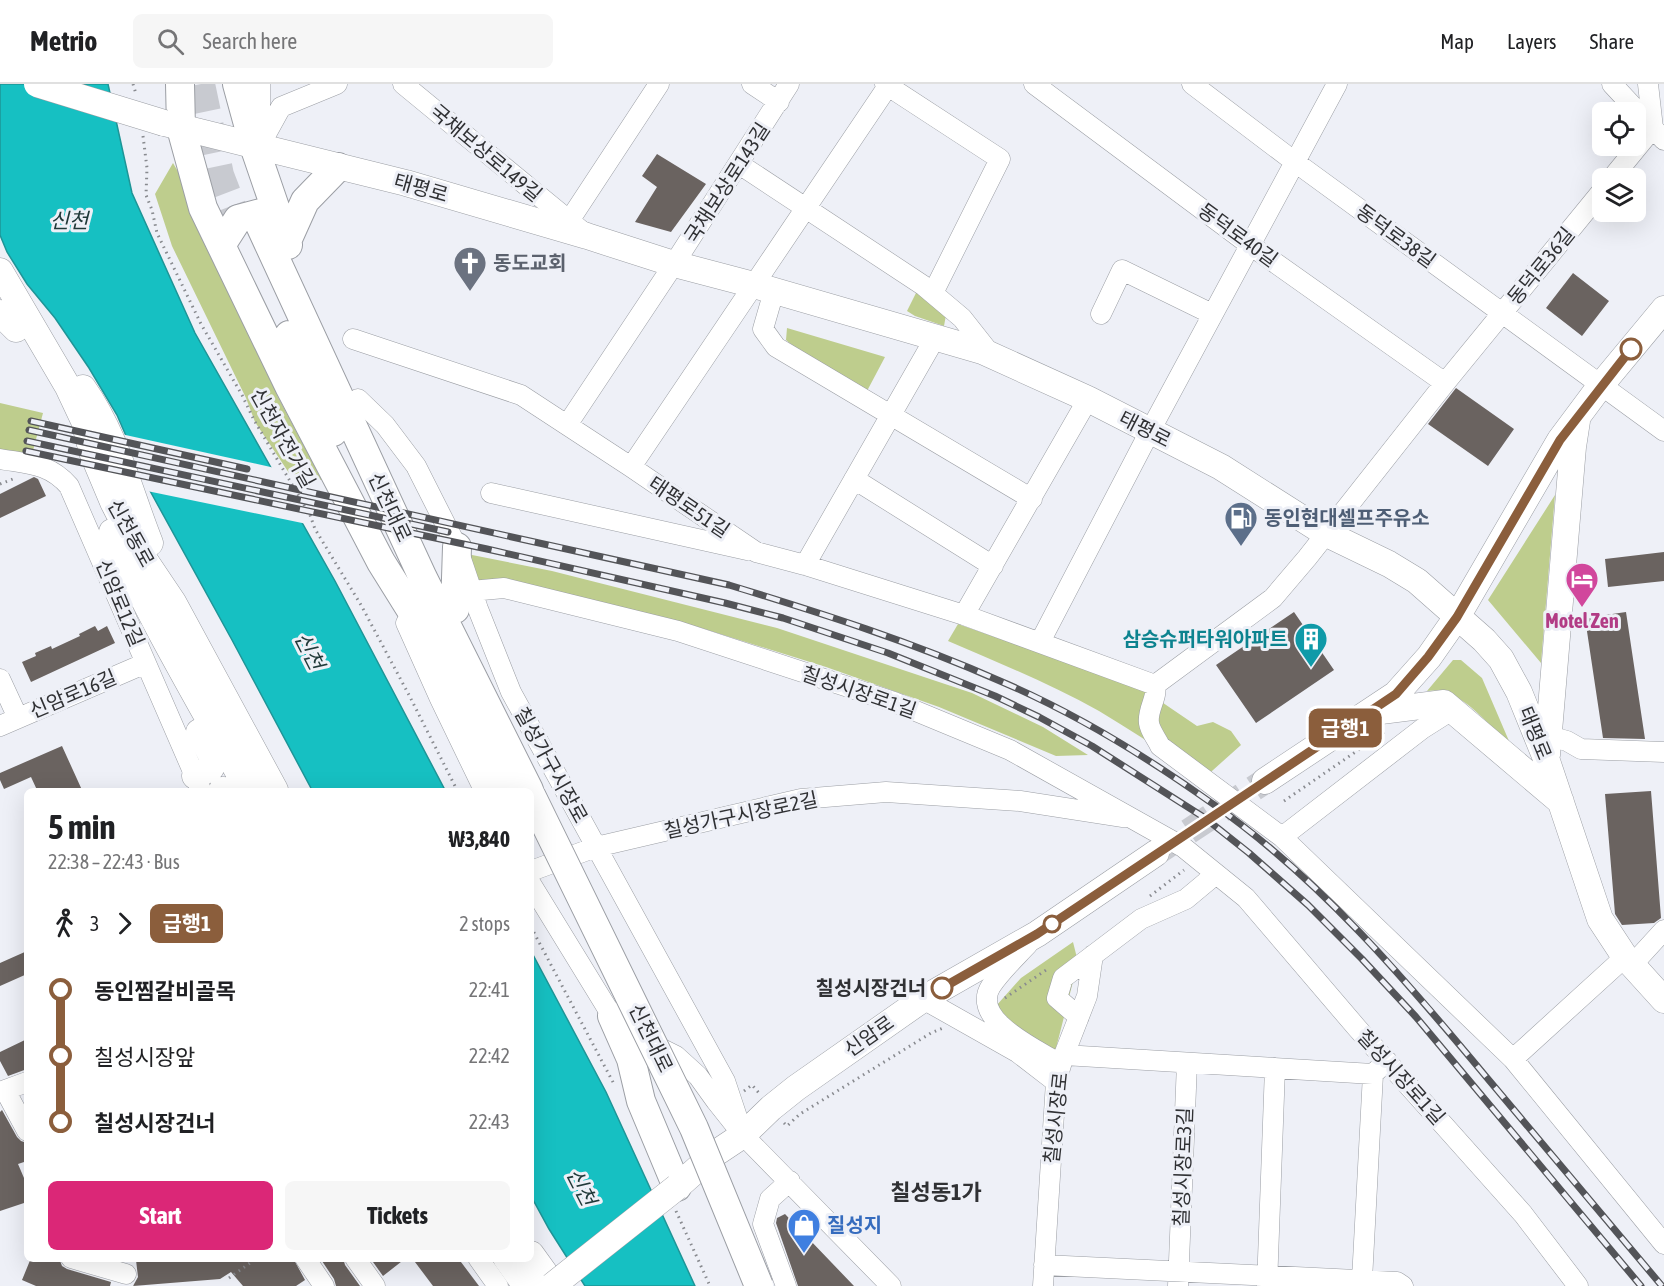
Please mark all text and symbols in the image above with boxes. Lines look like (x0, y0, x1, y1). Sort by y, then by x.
search box (133, 14, 553, 68)
text: Metrio (30, 25, 97, 57)
icon: search (154, 25, 187, 58)
text: Search here (202, 28, 297, 54)
text: Map (1440, 29, 1474, 53)
text: Layers (1507, 29, 1557, 53)
text: Share (1590, 29, 1634, 53)
street label: 국채보상로149길 (426, 99, 547, 206)
map controls (1592, 102, 1646, 222)
button: locate (1592, 102, 1646, 156)
street label: 국채보상로143길 (679, 118, 774, 247)
button: layers (1592, 168, 1646, 222)
street label: 태평로 (391, 169, 451, 206)
street label: 동덕로40길 (1194, 198, 1282, 271)
street label: 동덕로38길 (1352, 199, 1440, 272)
water label: 신천 (50, 208, 91, 232)
street label: 동덕로36길 (1503, 223, 1579, 309)
church icon: 동도교회 (452, 245, 488, 292)
place label: 동도교회 (493, 251, 567, 274)
unlabelled marker (1620, 338, 1642, 360)
street label: 신천자전거길 (247, 384, 320, 492)
street label: 태평로 (1115, 406, 1175, 451)
street label: 신천대로 (364, 469, 416, 545)
street label: 태평로51길 (645, 471, 734, 542)
street label: 신천동로 (104, 495, 159, 571)
fuel station icon: 동인현대셀프주유소 (1223, 500, 1259, 547)
place label: 동인현대셀프주유소 (1264, 506, 1430, 529)
street label: 신암로12길 (92, 556, 149, 650)
hotel icon: Motel Zen (1564, 561, 1600, 608)
place label: Motel Zen (1545, 609, 1619, 632)
building icon: 삼승슈퍼타워아파트 (1293, 621, 1329, 668)
place label: 삼승슈퍼타워아파트 (1122, 627, 1288, 650)
water label: 신천 (290, 628, 331, 676)
street label: 칠성시장로1길 (799, 661, 920, 722)
street label: 신암로16길 (26, 665, 120, 722)
street label: 칠성가구시장로 (510, 703, 593, 827)
street label: 태평로 (1514, 703, 1556, 763)
line badge: 급행1 (1310, 708, 1380, 748)
text: 급행1 (1321, 716, 1369, 740)
street label: 칠성가구시장로2길 (662, 787, 820, 842)
text: 5 min (48, 808, 115, 846)
text: ₩3,840 (449, 826, 510, 852)
text: 22:38 – 22:43 · Bus (48, 850, 180, 873)
icon: walk (48, 907, 81, 940)
icon: forward (108, 907, 141, 940)
text: 급행1 (162, 911, 211, 935)
text: 3 (90, 912, 99, 935)
text: 2 stops (459, 912, 510, 935)
unlabelled marker (1043, 915, 1061, 933)
place label: 칠성시장건너 (816, 976, 926, 999)
marker: 칠성시장건너 (931, 977, 953, 999)
text: 동인찜갈비골목 (94, 978, 236, 1004)
text: 22:41 (469, 978, 510, 1001)
street label: 신천대로 (625, 1000, 678, 1076)
street label: 신암로 (840, 1010, 898, 1061)
street label: 칠성시장로1길 (1353, 1024, 1450, 1129)
text: 칠성시장앞 (94, 1044, 195, 1070)
text: 22:42 (469, 1044, 510, 1067)
street label: 칠성시장로 (1039, 1071, 1072, 1165)
street label: 칠성시장로3길 (1169, 1107, 1196, 1227)
text: 칠성시장건너 (94, 1110, 215, 1136)
text: 22:43 (469, 1110, 510, 1133)
water label: 신천 (562, 1164, 603, 1212)
district label: 칠성동1가 (890, 1179, 982, 1205)
button: Start (48, 1181, 273, 1250)
button: Tickets (285, 1181, 510, 1250)
shop icon: 질성지 (786, 1207, 822, 1254)
place label: 질성지 (827, 1213, 882, 1236)

